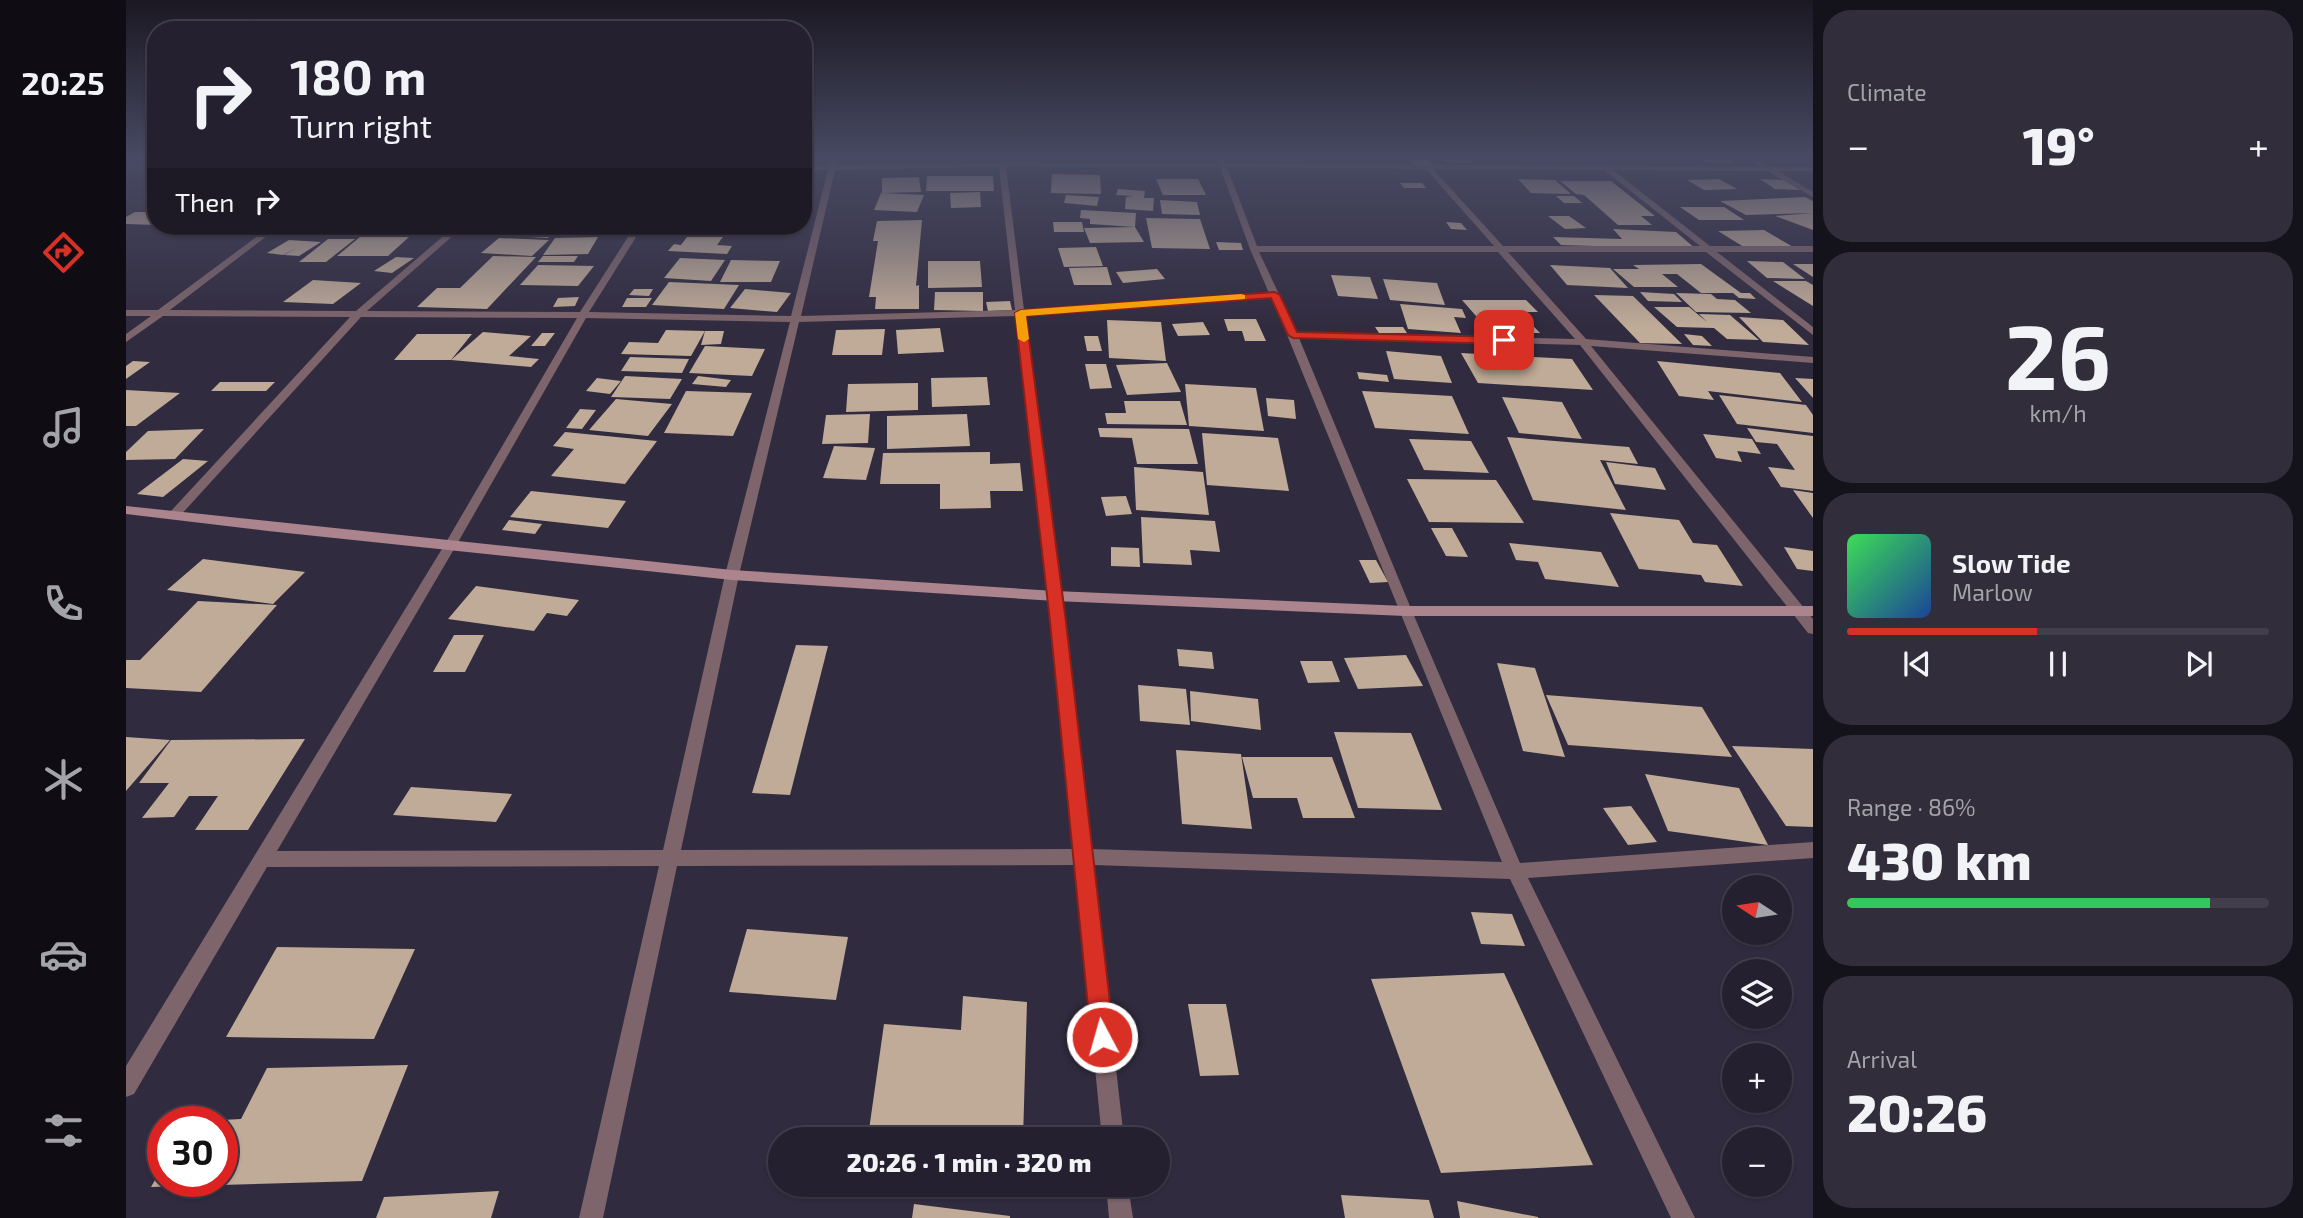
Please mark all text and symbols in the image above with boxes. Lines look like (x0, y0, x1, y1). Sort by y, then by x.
text: 180 m (290, 46, 426, 105)
icon: right (175, 49, 266, 140)
text: 20:25 (21, 63, 105, 101)
text: Climate (1847, 78, 1927, 106)
text: Turn right (290, 106, 432, 144)
text: 19° (2023, 113, 2095, 175)
text: − (1847, 122, 1869, 168)
text: + (2248, 122, 2269, 168)
icon: right (248, 182, 286, 220)
text: Then (175, 186, 234, 217)
icon: directions (39, 228, 88, 277)
text: 26 (2005, 299, 2111, 408)
pin (1474, 310, 1534, 370)
icon: arrive (1485, 321, 1523, 359)
text: km/h (2029, 399, 2087, 427)
icon: music (39, 403, 88, 452)
text: Slow Tide (1952, 547, 2071, 578)
text: Marlow (1952, 578, 2033, 606)
icon: phone (39, 579, 88, 628)
icon: previous (1898, 645, 1936, 683)
icon: pause (2039, 645, 2077, 683)
icon: next (2180, 645, 2218, 683)
icon: climate (39, 755, 88, 804)
text: Range · 86% (1847, 793, 1976, 821)
text: 430 km (1847, 828, 2032, 890)
north arrow (1722, 875, 1792, 945)
map controls (1722, 875, 1792, 1197)
icon: car (39, 930, 88, 979)
button: layers (1722, 959, 1792, 1029)
position arrow (1065, 1000, 1139, 1074)
button: + (1722, 1043, 1792, 1113)
text: Arrival (1847, 1045, 1917, 1073)
text: 20:26 (1847, 1080, 1987, 1142)
icon: filters (39, 1106, 88, 1155)
speed limit sign: 30 (147, 1106, 238, 1197)
button: − (1722, 1127, 1792, 1197)
text: 20:26 · 1 min · 320 m (847, 1146, 1091, 1177)

